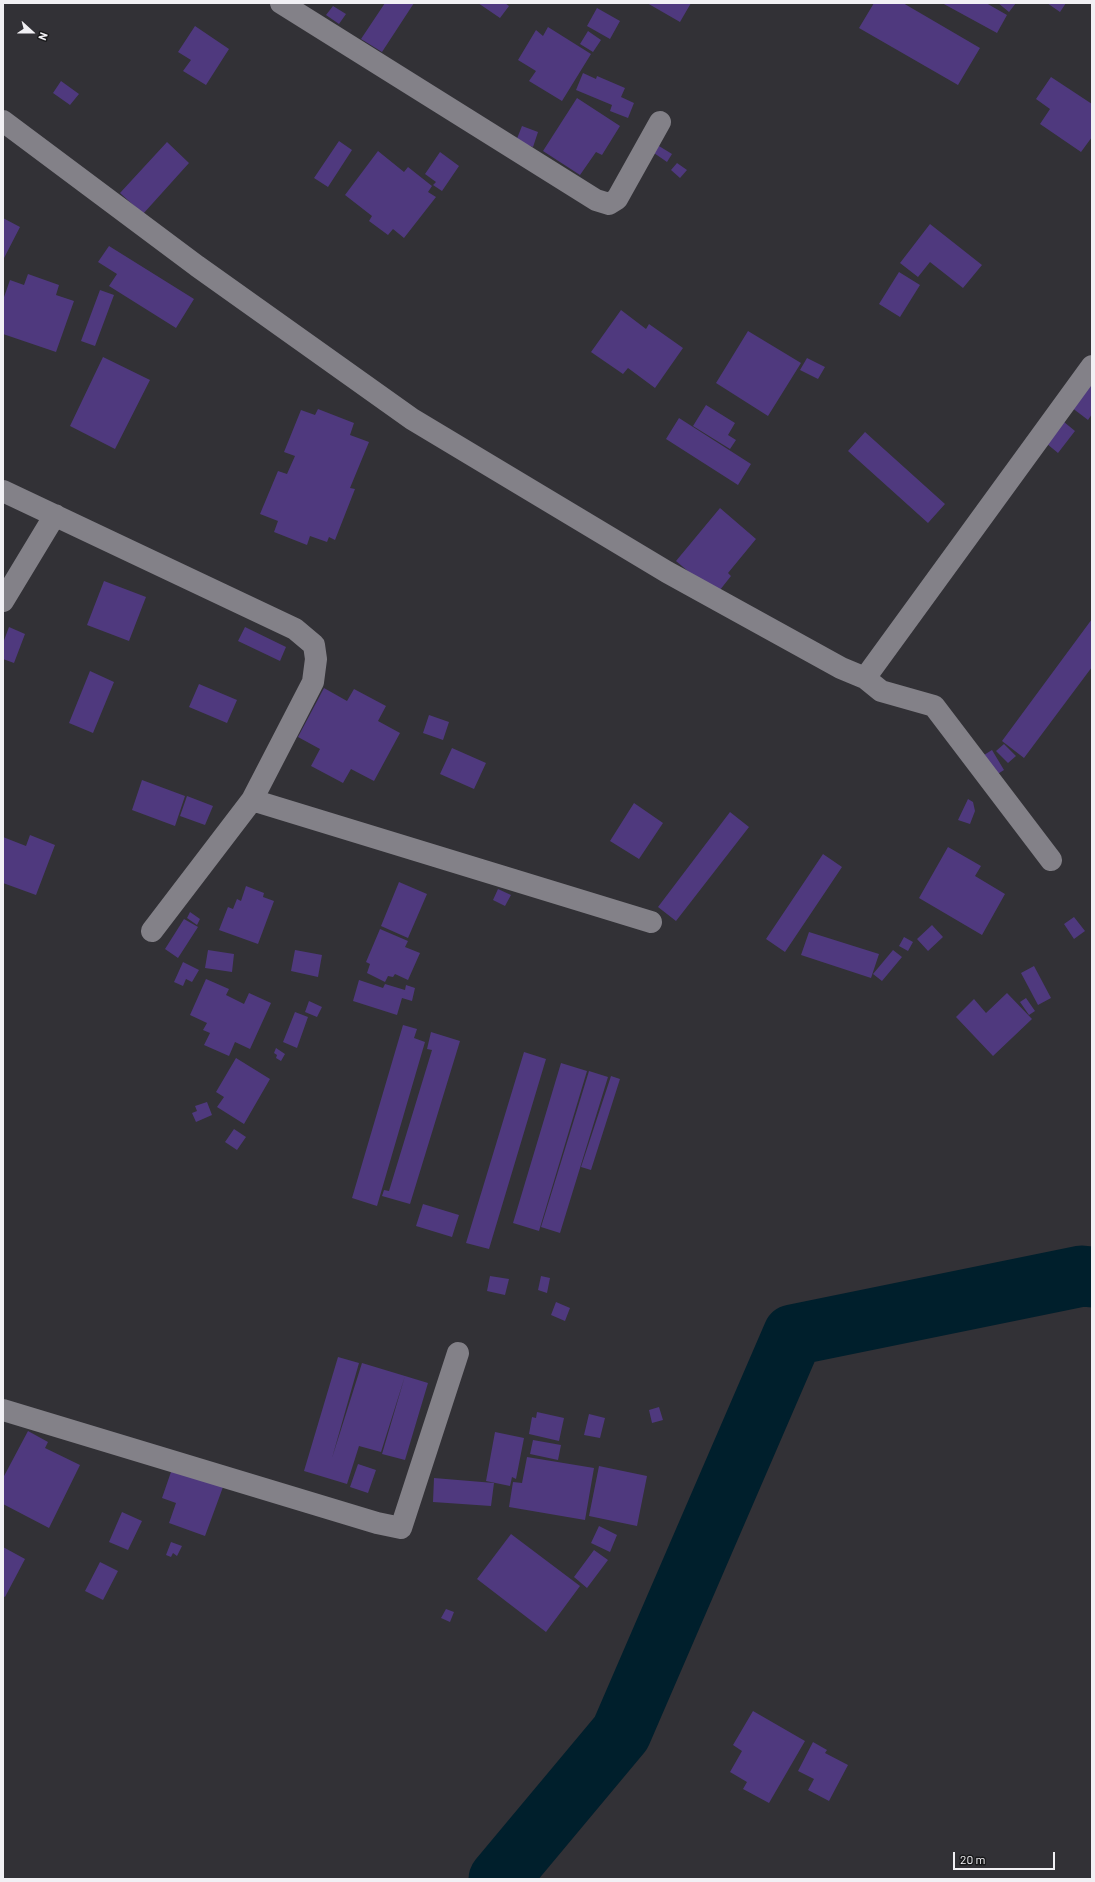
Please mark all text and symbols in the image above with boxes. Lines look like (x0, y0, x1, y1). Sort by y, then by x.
north arrow (12, 12, 52, 52)
text: N (36, 31, 51, 42)
scale bar (955, 1844, 1057, 1870)
text: 20 m (960, 1852, 986, 1866)

